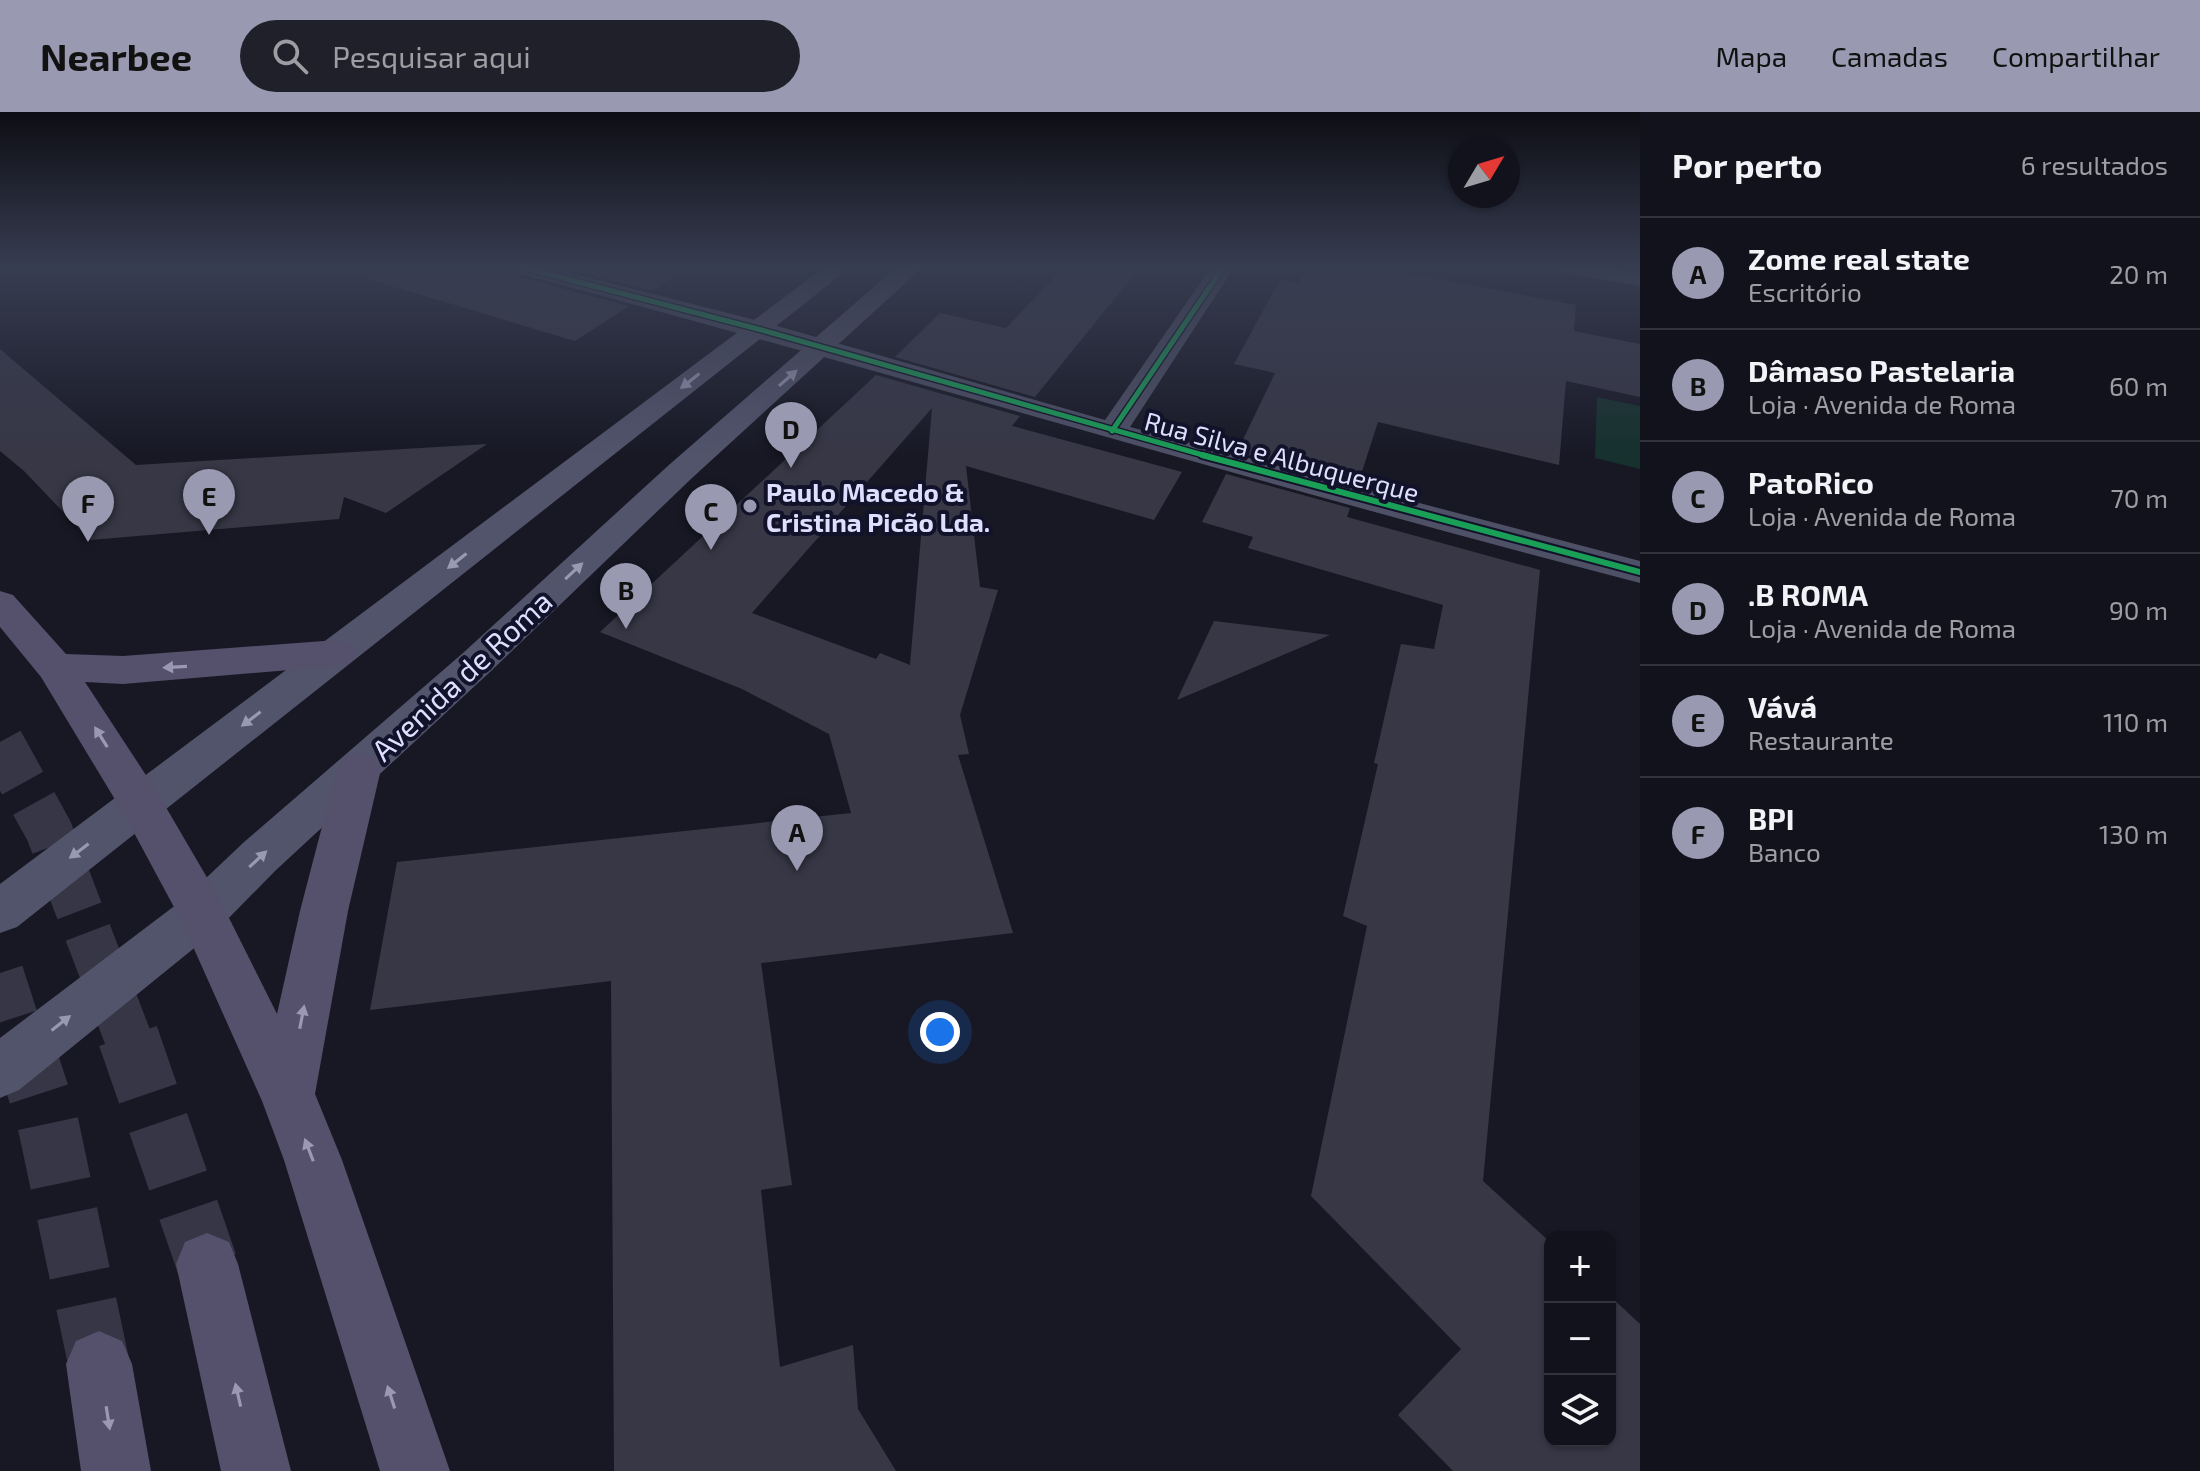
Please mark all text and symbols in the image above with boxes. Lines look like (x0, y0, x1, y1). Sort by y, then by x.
search box (240, 20, 800, 92)
text: Nearbee (40, 33, 192, 79)
icon: search (268, 34, 312, 78)
text: Pesquisar aqui (332, 38, 531, 74)
text: Mapa (1716, 39, 1787, 73)
text: Camadas (1831, 39, 1948, 73)
text: Compartilhar (1992, 39, 2160, 73)
north arrow (1448, 136, 1520, 208)
text: Por perto (1672, 144, 1822, 185)
text: 6 resultados (2021, 149, 2168, 180)
text: Zome real state (1748, 240, 1970, 276)
text: A (1690, 258, 1706, 289)
text: 20 m (2109, 258, 2168, 289)
text: Escritório (1748, 276, 1862, 307)
text: Dâmaso Pastelaria (1748, 352, 2015, 388)
one-way arrow (778, 370, 798, 387)
text: B (1690, 370, 1706, 401)
text: 60 m (2109, 370, 2168, 401)
one-way arrow (680, 373, 700, 389)
text: Loja · Avenida de Roma (1748, 388, 2016, 419)
pin: D (765, 402, 817, 468)
street label: Rua Silva e Albuquerque (1141, 404, 1423, 508)
text: PatoRico (1748, 464, 1874, 500)
pin: E (183, 469, 235, 535)
pin: F (62, 476, 114, 542)
place label: Paulo Macedo & Cristina Picão Lda. (766, 476, 990, 537)
text: C (1690, 482, 1706, 513)
text: 70 m (2110, 482, 2168, 513)
pin: C (685, 484, 737, 550)
marker: Paulo Macedo & Cristina Picão Lda. (741, 497, 759, 515)
text: Loja · Avenida de Roma (1748, 500, 2016, 531)
one-way arrow (447, 552, 467, 568)
one-way arrow (565, 562, 584, 580)
pin: B (600, 563, 652, 629)
text: .B ROMA (1748, 576, 1868, 612)
street label: Avenida de Roma (363, 582, 559, 768)
text: D (1689, 594, 1707, 625)
text: 90 m (2109, 594, 2168, 625)
text: Loja · Avenida de Roma (1748, 612, 2016, 643)
one-way arrow (162, 661, 187, 674)
text: Vává (1748, 688, 1817, 724)
text: E (1690, 706, 1706, 737)
text: 110 m (2103, 706, 2168, 737)
one-way arrow (240, 711, 262, 727)
text: Restaurante (1748, 724, 1894, 755)
one-way arrow (94, 726, 108, 748)
text: BPI (1748, 800, 1795, 836)
pin: A (771, 805, 823, 871)
text: F (1691, 818, 1705, 849)
text: 130 m (2099, 818, 2168, 849)
text: Banco (1748, 836, 1821, 867)
one-way arrow (69, 843, 89, 859)
one-way arrow (248, 850, 267, 868)
one-way arrow (297, 1005, 309, 1030)
your location (920, 1012, 960, 1052)
one-way arrow (51, 1015, 71, 1032)
one-way arrow (302, 1138, 315, 1162)
map controls (1544, 1231, 1616, 1447)
button: + (1544, 1231, 1616, 1303)
button: − (1544, 1303, 1616, 1375)
button: layers (1544, 1375, 1616, 1447)
one-way arrow (231, 1382, 244, 1407)
one-way arrow (384, 1384, 396, 1408)
one-way arrow (102, 1405, 115, 1430)

